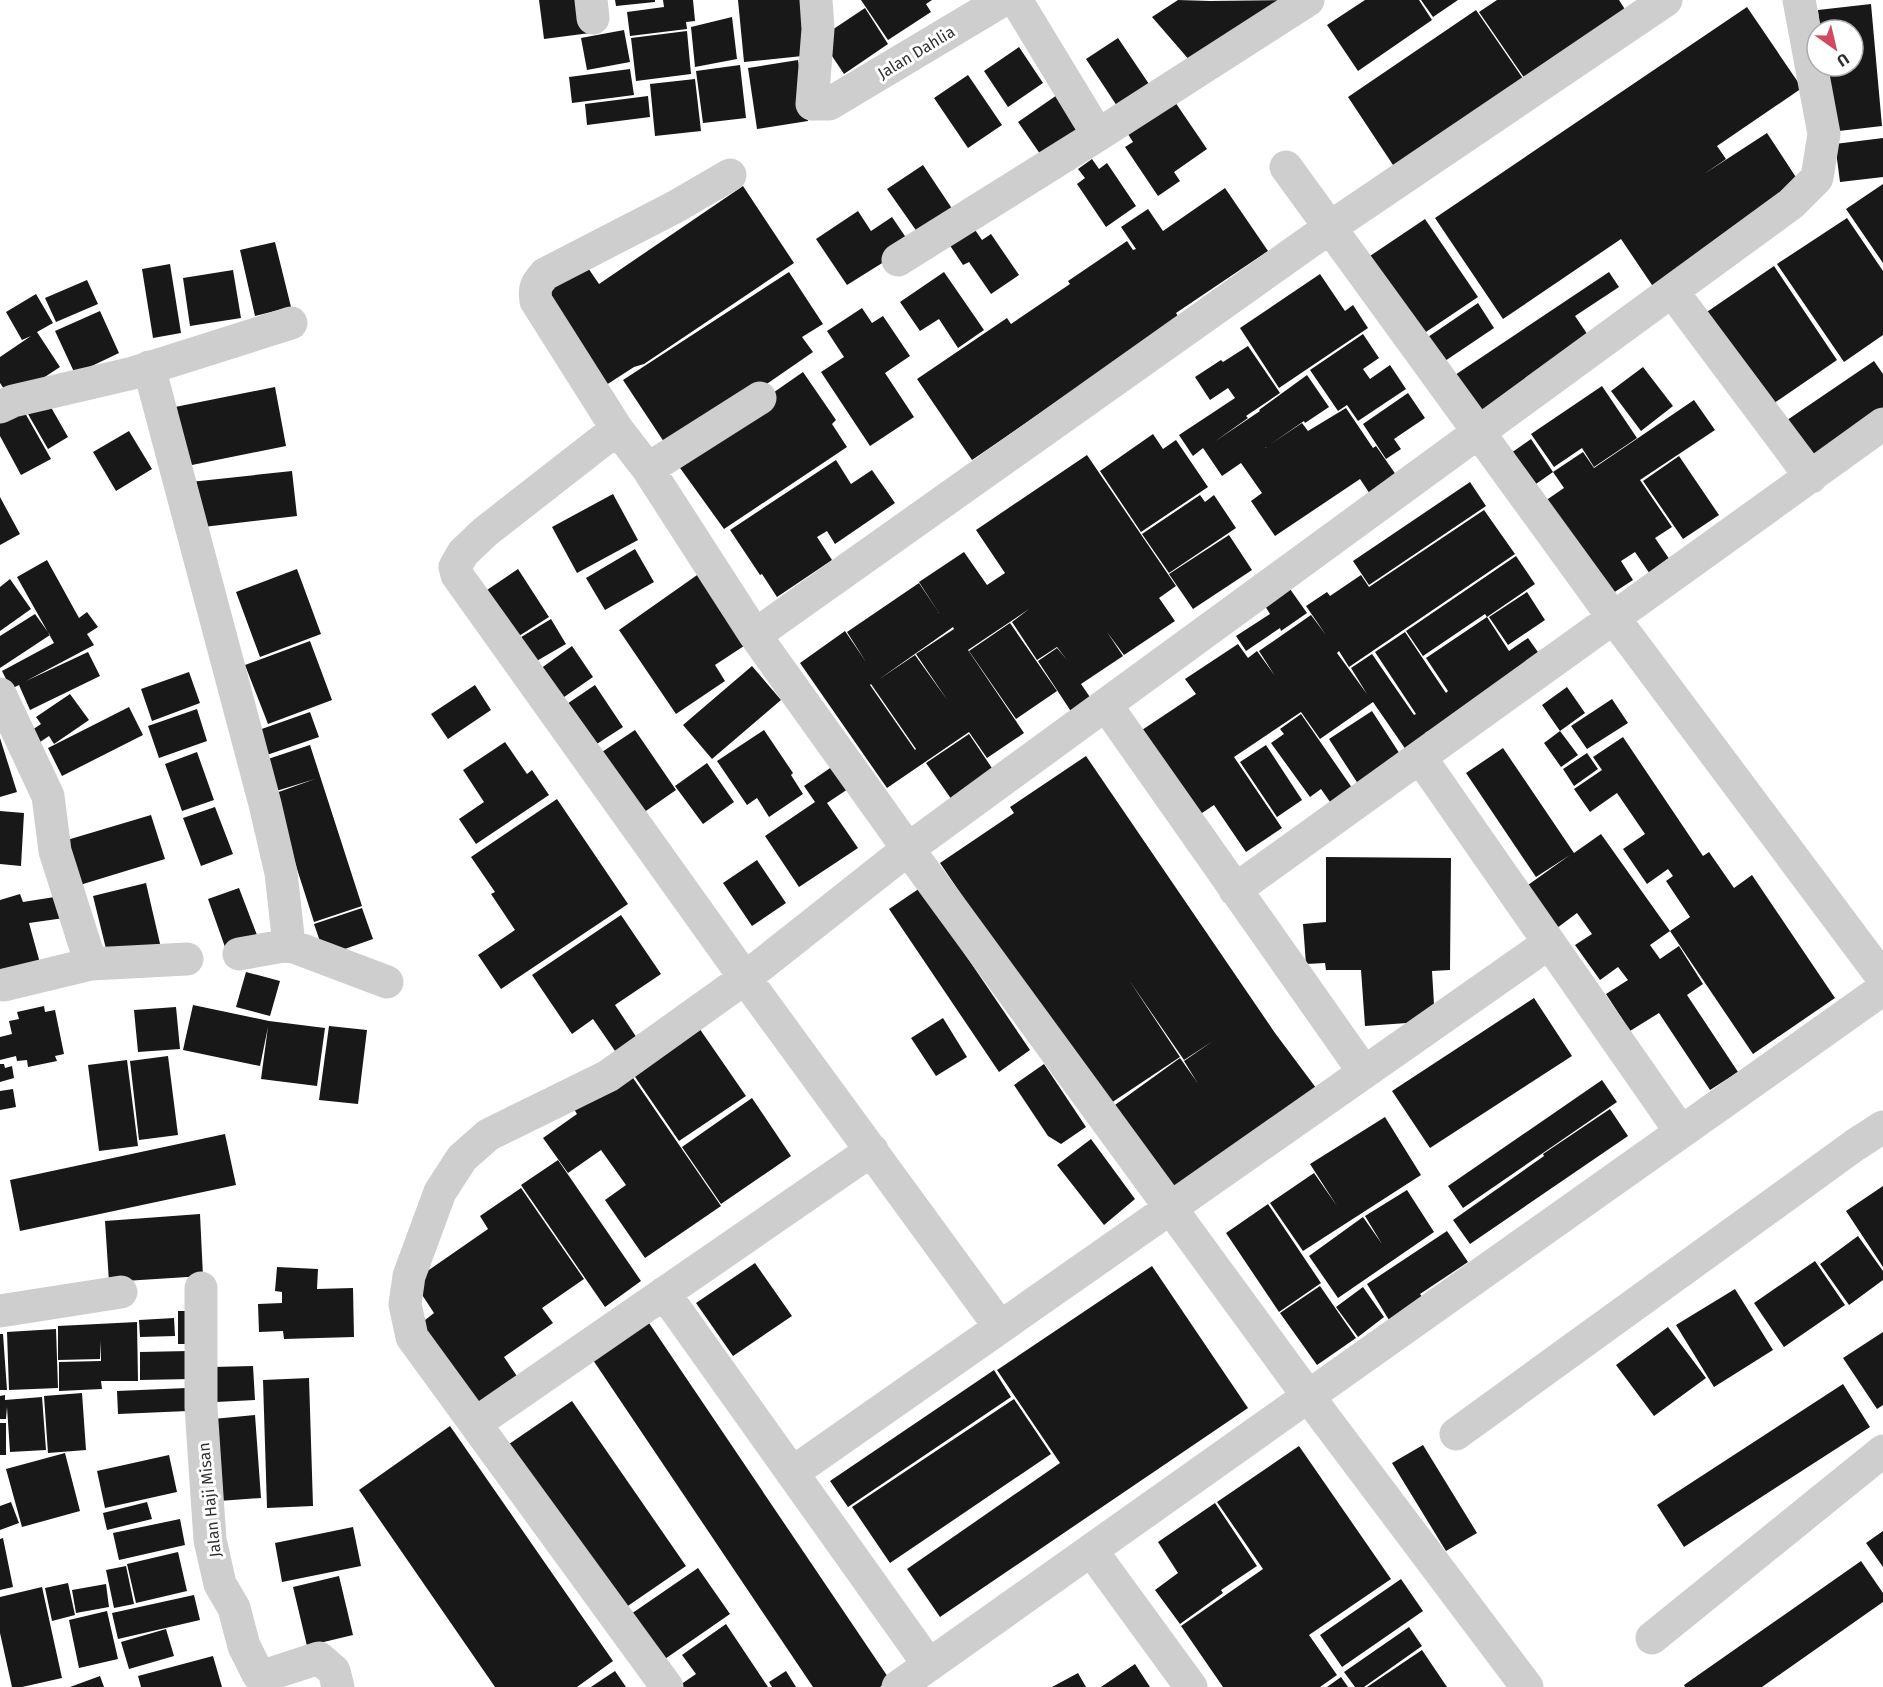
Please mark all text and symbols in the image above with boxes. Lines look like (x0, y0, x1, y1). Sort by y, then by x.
north arrow (1805, 18, 1865, 78)
street label: Jalan Dahlia (874, 22, 958, 83)
text: U (1833, 49, 1853, 71)
street label: Jalan Haji Misan (194, 1442, 225, 1558)

